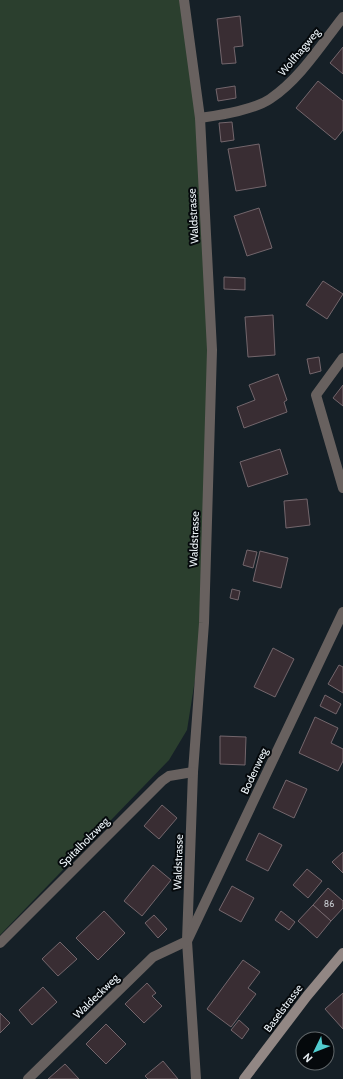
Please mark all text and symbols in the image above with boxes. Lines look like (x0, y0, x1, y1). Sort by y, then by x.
street label: Wolfhagweg (275, 25, 323, 79)
street label: Waldstrasse (185, 188, 201, 244)
street label: Waldstrasse (186, 511, 202, 567)
street label: Bodenweg (237, 745, 271, 796)
street label: Spitalholzweg (56, 814, 112, 870)
street label: Waldstrasse (170, 834, 186, 890)
house number: 86 (324, 898, 334, 909)
street label: Waldeckweg (70, 970, 122, 1021)
street label: Baselstrasse (260, 981, 306, 1035)
north arrow (295, 1031, 335, 1071)
text: N (300, 1050, 315, 1065)

